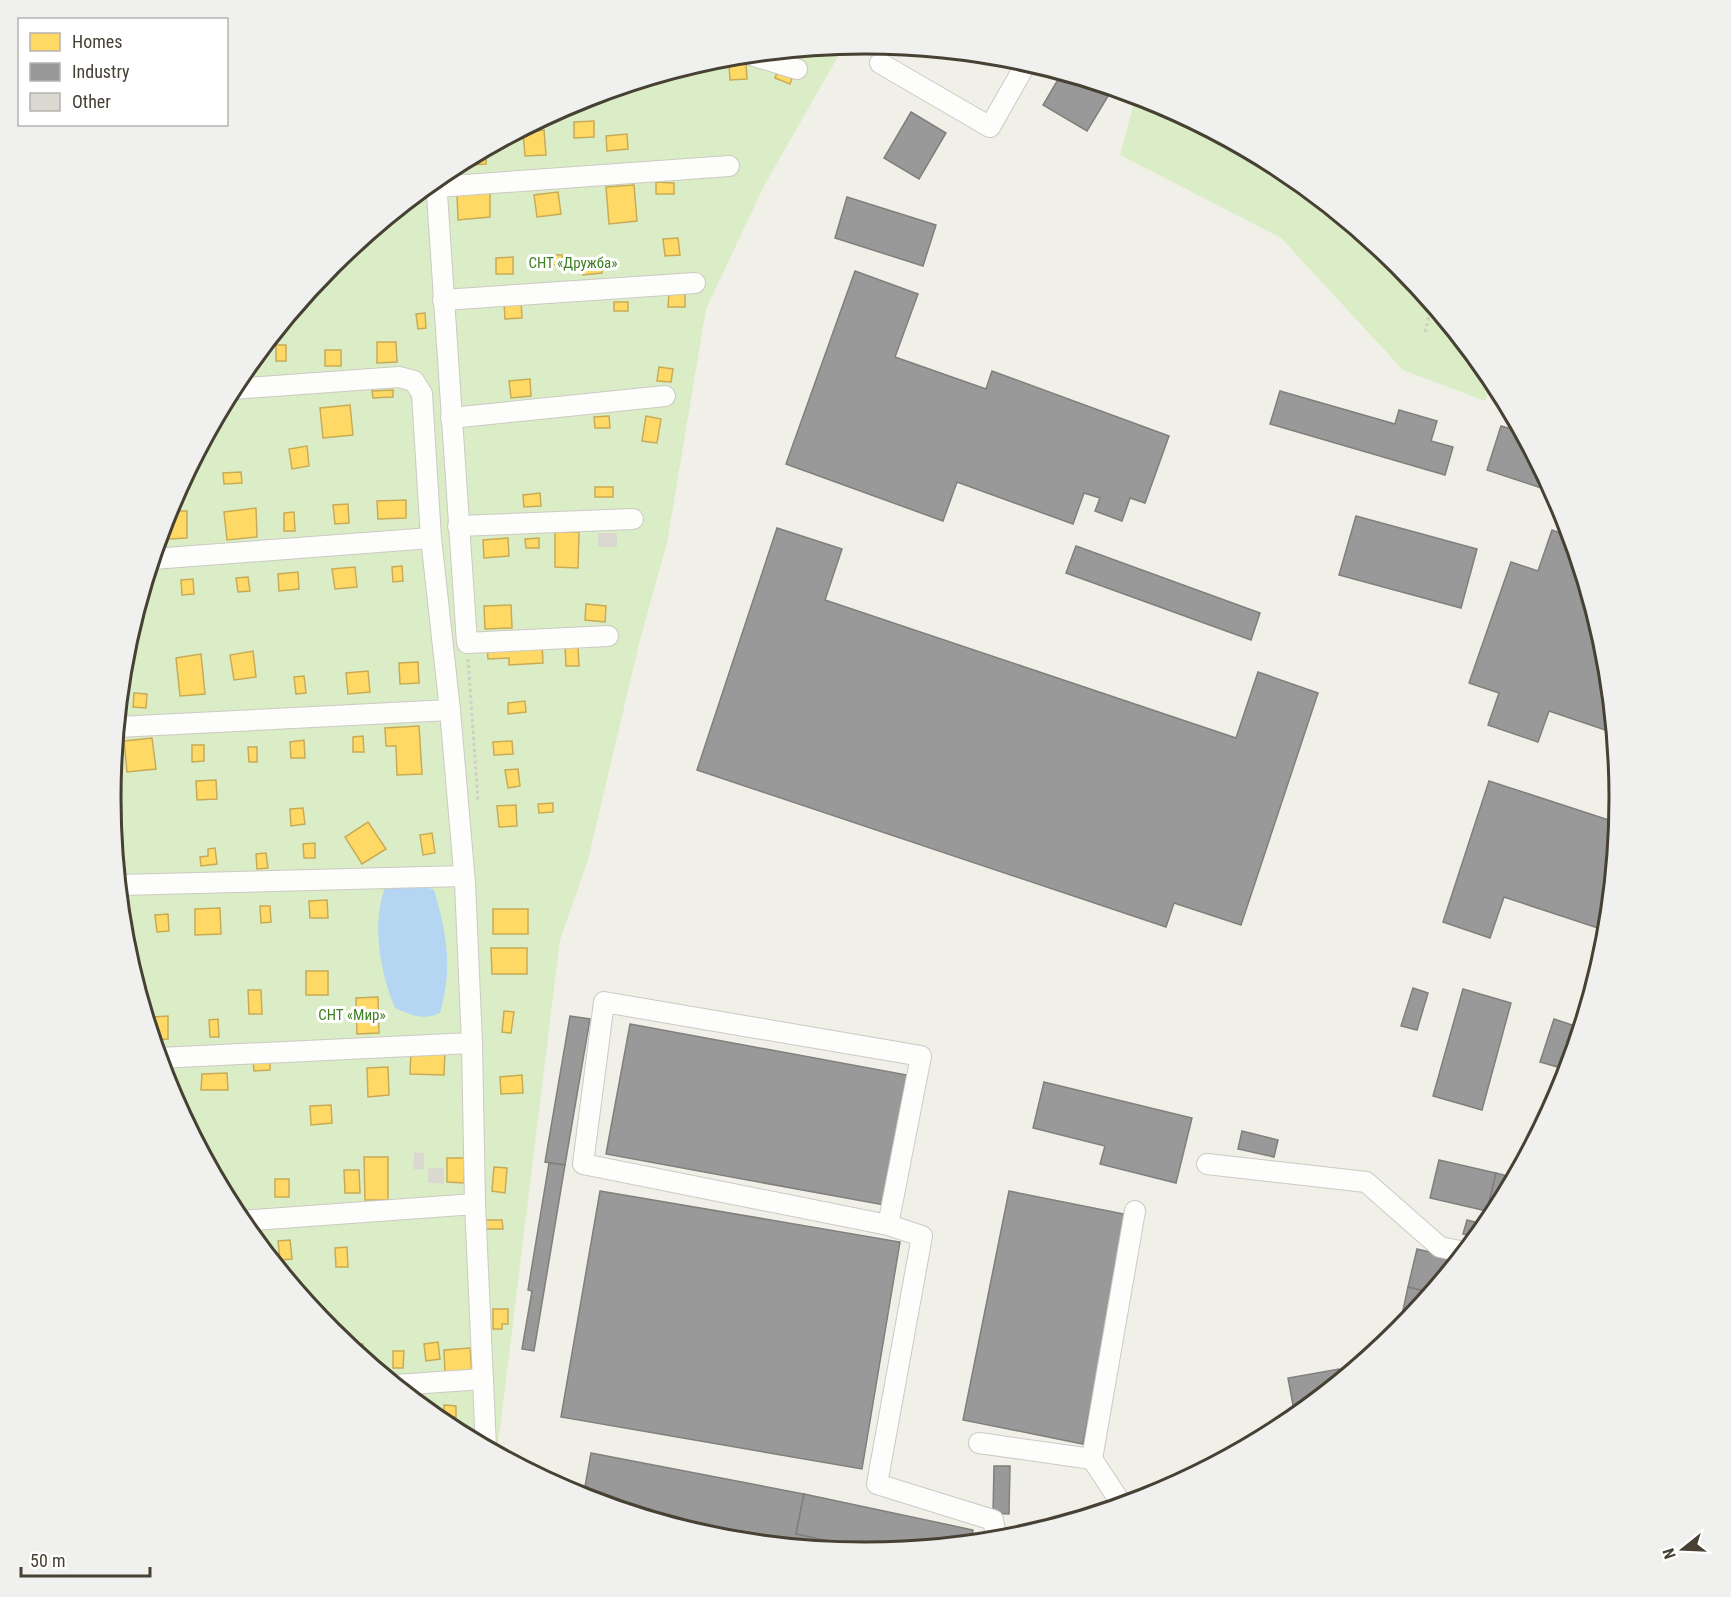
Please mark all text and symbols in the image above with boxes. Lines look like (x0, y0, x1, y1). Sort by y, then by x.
legend (18, 18, 228, 126)
text: Homes (72, 31, 122, 52)
text: Industry (72, 61, 130, 82)
text: Other (72, 91, 111, 112)
park label: СНТ «Дружба» (529, 254, 617, 272)
park label: СНТ «Мир» (318, 1006, 386, 1024)
north arrow (1653, 1519, 1713, 1579)
scale bar (21, 1540, 150, 1578)
text: N (1659, 1546, 1680, 1561)
text: 50 m (30, 1550, 65, 1571)

